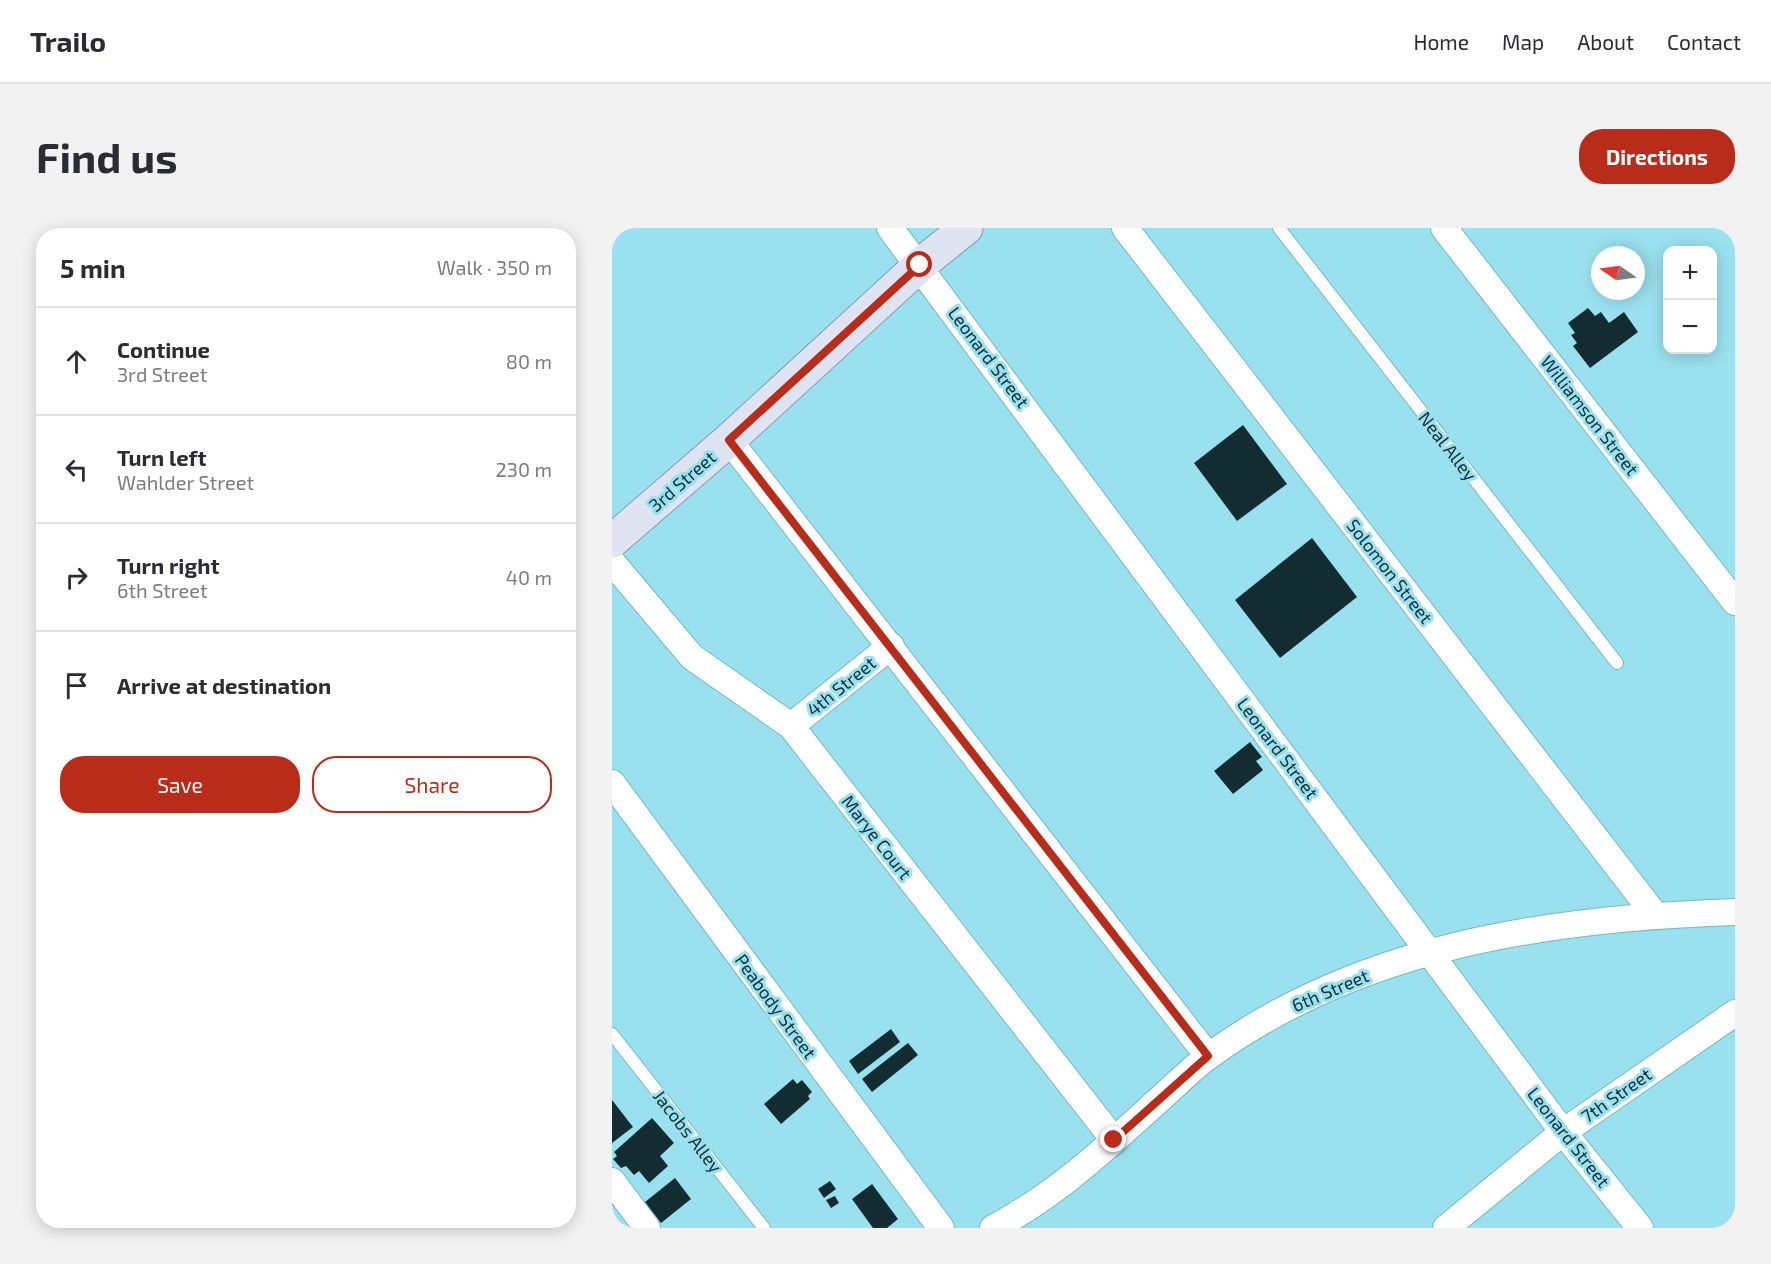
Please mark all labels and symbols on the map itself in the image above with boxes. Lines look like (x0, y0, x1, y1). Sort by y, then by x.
north arrow (1591, 246, 1645, 300)
route start (906, 251, 932, 277)
street label: Leonard Street (944, 302, 1034, 412)
street label: Williamson Street (1536, 351, 1644, 479)
street label: Neal Alley (1414, 407, 1482, 485)
street label: 3rd Street (644, 446, 720, 516)
street label: Solomon Street (1342, 514, 1438, 628)
street label: 4th Street (802, 651, 880, 720)
street label: Leonard Street (1233, 693, 1323, 803)
street label: Marye Court (837, 791, 917, 884)
street label: Peabody Street (731, 949, 821, 1063)
street label: 6th Street (1288, 964, 1372, 1016)
street label: 7th Street (1577, 1063, 1655, 1127)
street label: Leonard Street (1523, 1083, 1615, 1191)
street label: Jacobs Alley (649, 1085, 727, 1177)
route end (1100, 1126, 1126, 1152)

